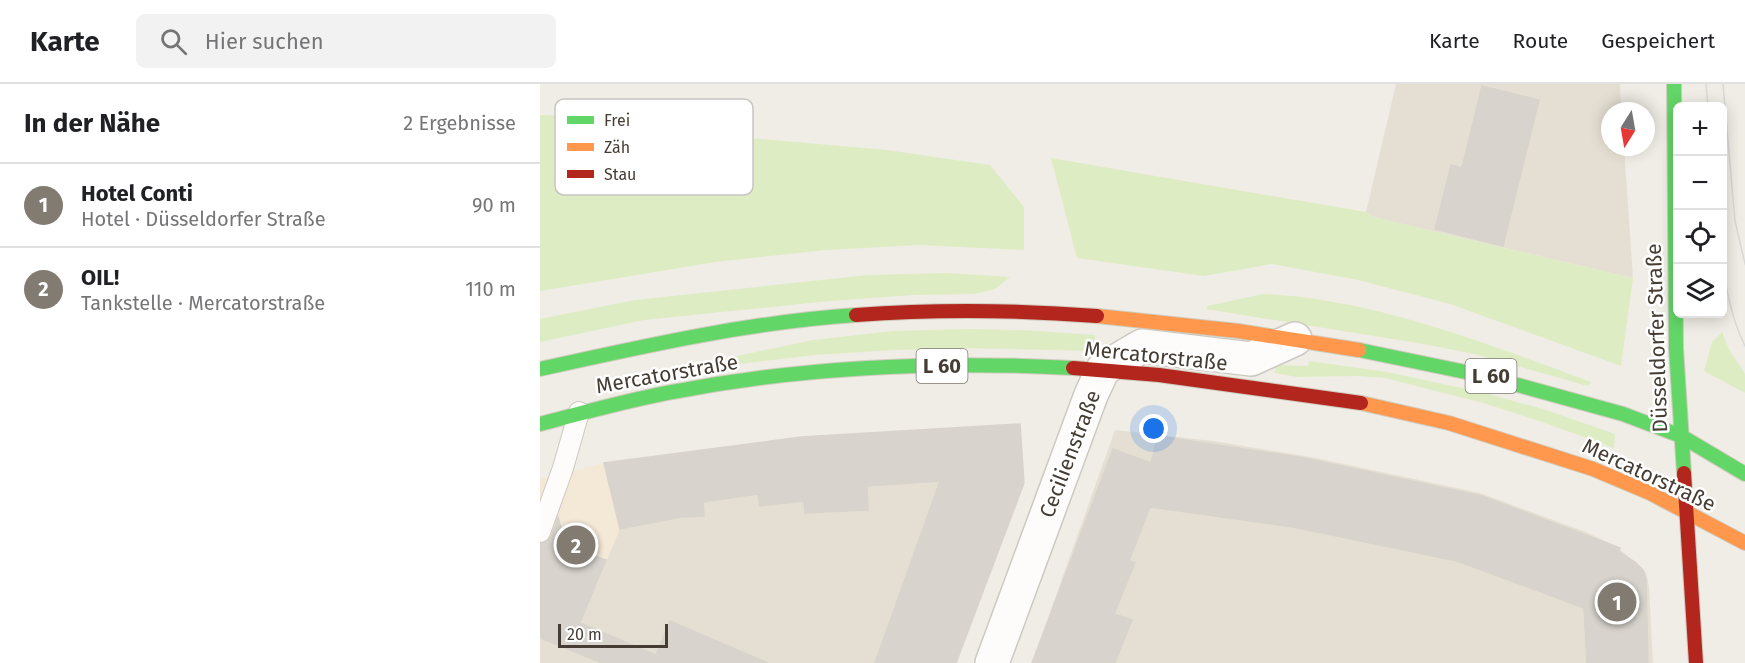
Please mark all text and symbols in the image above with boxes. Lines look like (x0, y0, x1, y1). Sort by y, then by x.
search box (136, 14, 556, 68)
text: Karte (30, 25, 100, 58)
icon: search (157, 25, 190, 58)
text: Hier suchen (205, 28, 324, 55)
text: Karte (1429, 28, 1480, 54)
text: Route (1513, 28, 1568, 54)
text: Gespeichert (1601, 28, 1715, 54)
legend (555, 99, 753, 195)
north arrow (1601, 102, 1655, 156)
map controls (1673, 102, 1727, 318)
button: + (1673, 102, 1727, 156)
text: In der Nähe (24, 108, 160, 139)
text: 2 Ergebnisse (403, 111, 516, 135)
text: Frei (604, 111, 630, 130)
text: Zäh (604, 138, 630, 157)
button: − (1673, 156, 1727, 210)
text: Stau (604, 165, 636, 184)
text: Hotel Conti (81, 180, 193, 207)
text: 1 (39, 193, 48, 217)
text: 90 m (472, 193, 516, 217)
text: Hotel · Düsseldorfer Straße (81, 207, 326, 231)
button: locate (1673, 210, 1727, 264)
street label: Düsseldorfer Straße (1641, 243, 1673, 433)
text: OIL! (81, 264, 119, 291)
button: layers (1673, 264, 1727, 318)
text: 2 (38, 277, 49, 301)
text: 110 m (465, 277, 516, 301)
text: Tankstelle · Mercatorstraße (81, 291, 325, 315)
street label: Mercatorstraße (1083, 336, 1229, 376)
street label: Mercatorstraße (594, 349, 740, 399)
road number: L 60 (916, 349, 968, 383)
road number: L 60 (1466, 359, 1516, 393)
street label: Cecilienstraße (1034, 386, 1106, 522)
your location (1139, 414, 1168, 443)
street label: Mercatorstraße (1578, 433, 1720, 517)
pin: 2 (556, 522, 596, 568)
pin: 1 (1598, 580, 1636, 624)
scale bar (558, 621, 668, 648)
text: 20 m (567, 625, 602, 644)

